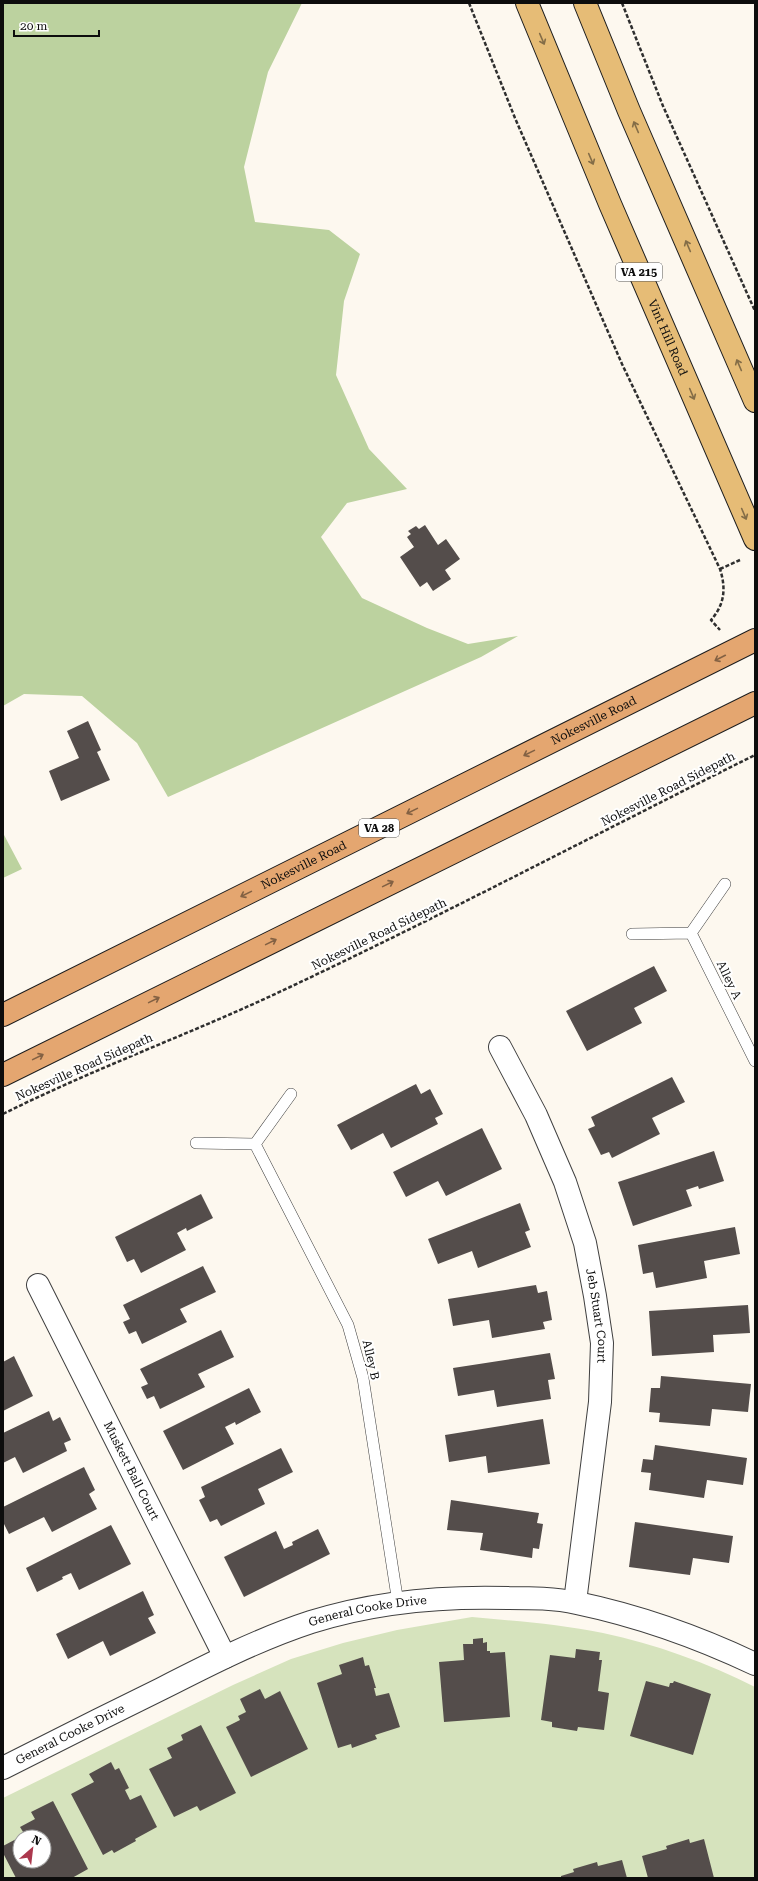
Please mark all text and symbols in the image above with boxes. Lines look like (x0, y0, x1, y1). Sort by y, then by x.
scale bar (14, 12, 99, 38)
text: 20 m (20, 19, 47, 33)
one-way arrow (538, 33, 546, 45)
one-way arrow (632, 121, 639, 133)
one-way arrow (588, 153, 596, 165)
one-way arrow (684, 241, 691, 253)
road number: VA 215 (616, 263, 662, 281)
street label: Vint Hill Road (645, 297, 691, 378)
one-way arrow (735, 360, 743, 372)
one-way arrow (689, 388, 697, 400)
one-way arrow (741, 507, 748, 519)
one-way arrow (715, 655, 727, 662)
street label: Nokesville Road (549, 693, 639, 748)
street label: Nokesville Road Sidepath (599, 749, 738, 829)
one-way arrow (523, 750, 535, 758)
one-way arrow (407, 808, 419, 815)
road number: VA 28 (359, 819, 399, 837)
street label: Nokesville Road (259, 838, 349, 892)
one-way arrow (381, 880, 393, 887)
one-way arrow (240, 891, 252, 898)
street label: Nokesville Road Sidepath (309, 895, 449, 973)
one-way arrow (265, 938, 277, 945)
street label: Alley A (714, 959, 745, 1002)
one-way arrow (148, 995, 160, 1003)
street label: Nokesville Road Sidepath (13, 1030, 155, 1104)
one-way arrow (32, 1053, 44, 1060)
street label: Jeb Stuart Court (583, 1267, 609, 1364)
street label: Alley B (360, 1339, 382, 1381)
street label: Muskett Ball Court (101, 1419, 162, 1523)
street label: General Cooke Drive (307, 1593, 428, 1629)
street label: General Cooke Drive (13, 1701, 127, 1767)
north arrow (12, 1829, 52, 1869)
text: N (30, 1833, 44, 1849)

